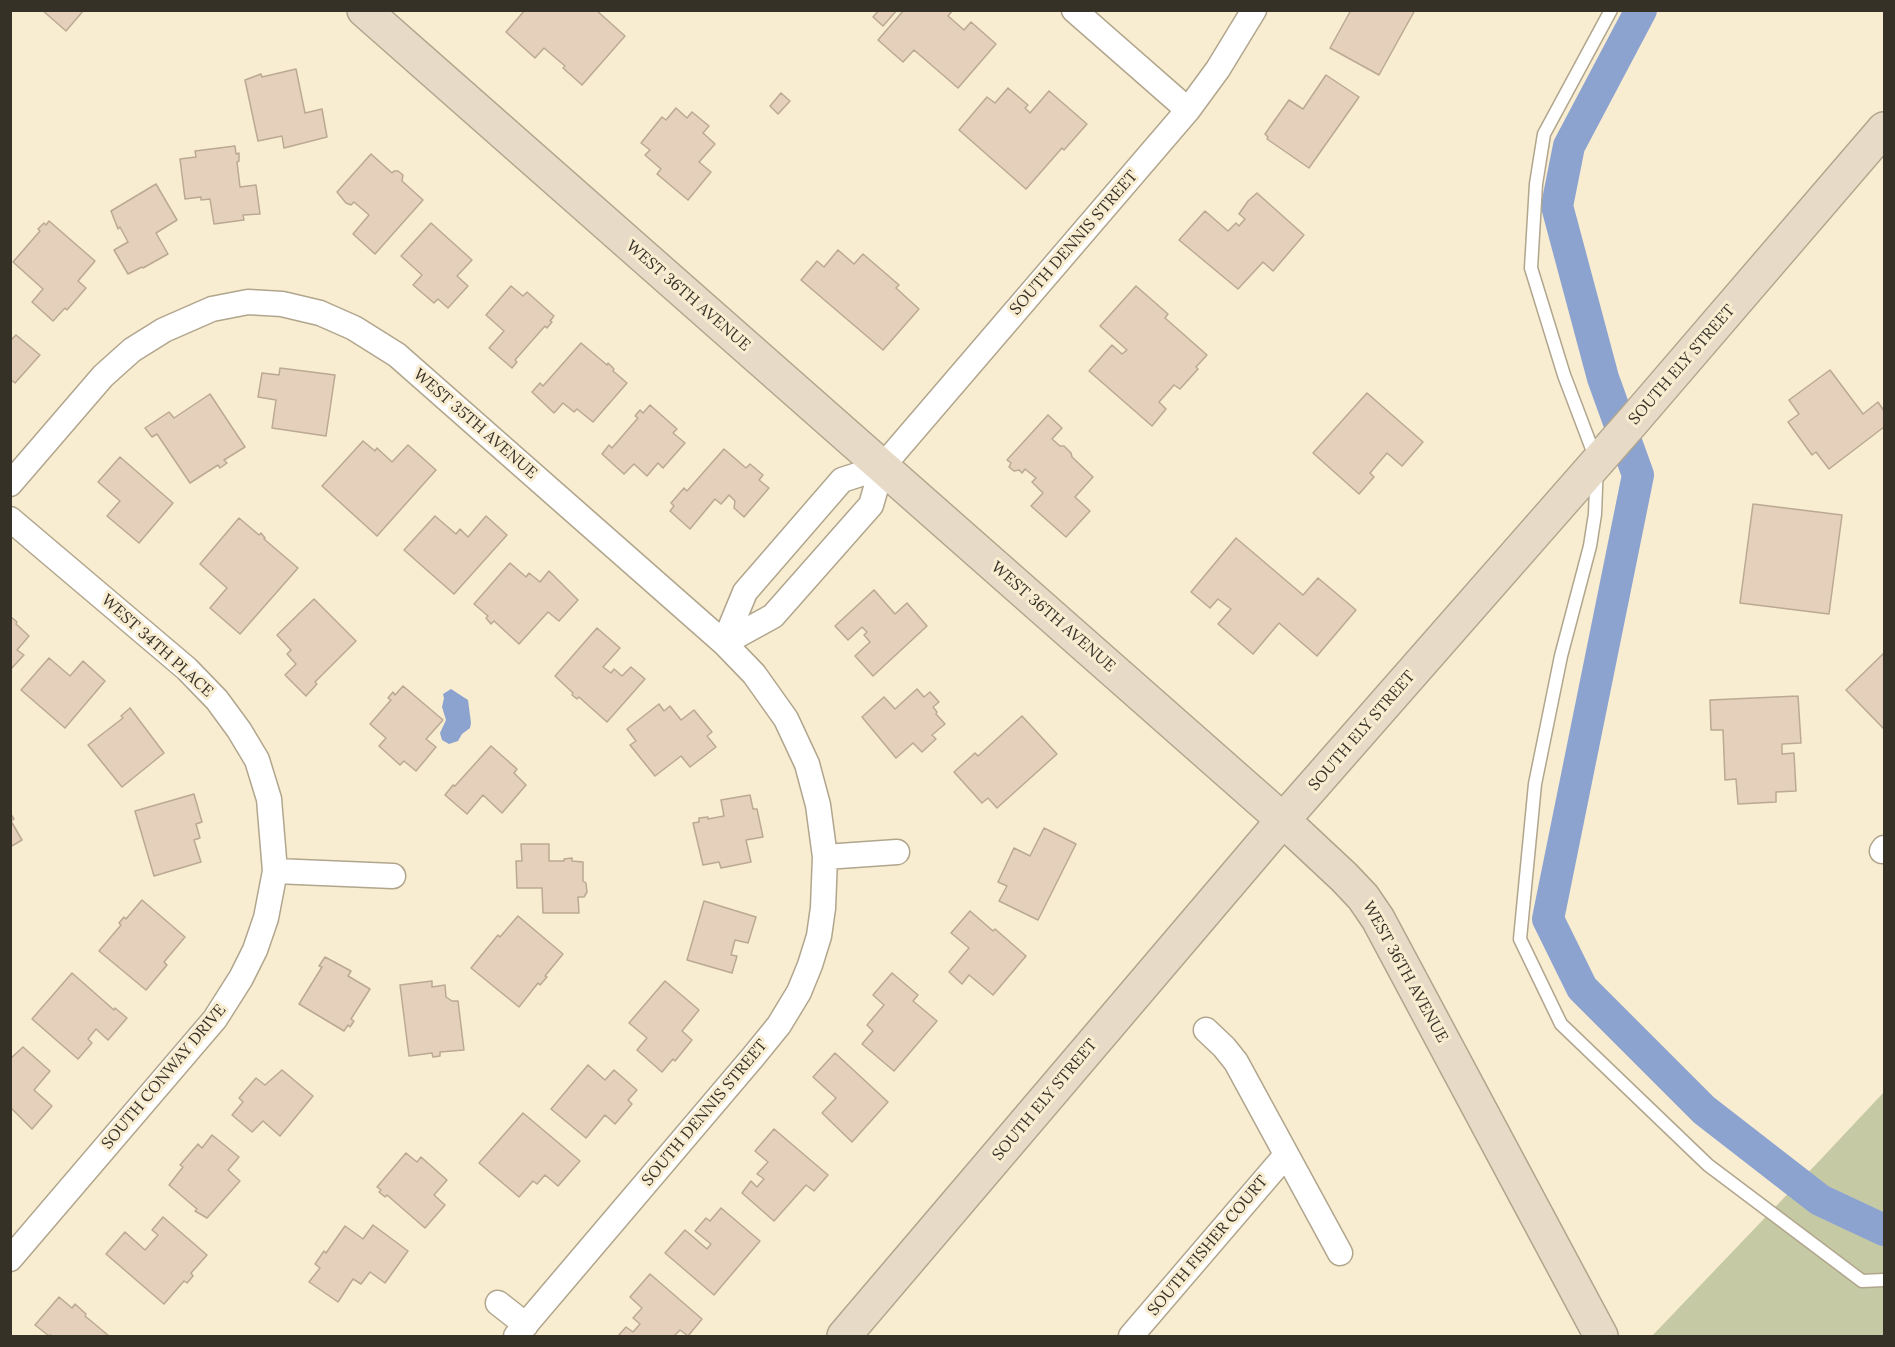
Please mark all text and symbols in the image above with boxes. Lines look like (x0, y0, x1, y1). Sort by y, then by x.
street label: SOUTH DENNIS STREET (1006, 167, 1142, 319)
street label: WEST 36TH AVENUE (622, 237, 754, 355)
street label: SOUTH ELY STREET (1625, 301, 1739, 429)
street label: WEST 35TH AVENUE (409, 365, 541, 483)
street label: WEST 36TH AVENUE (987, 558, 1119, 676)
street label: WEST 34TH PLACE (97, 591, 217, 701)
street label: SOUTH ELY STREET (1305, 667, 1419, 795)
street label: WEST 36TH AVENUE (1358, 898, 1452, 1046)
street label: SOUTH CONWAY DRIVE (98, 1001, 230, 1153)
street label: SOUTH ELY STREET (989, 1035, 1101, 1165)
street label: SOUTH DENNIS STREET (638, 1036, 772, 1190)
street label: SOUTH FISHER COURT (1144, 1172, 1272, 1320)

